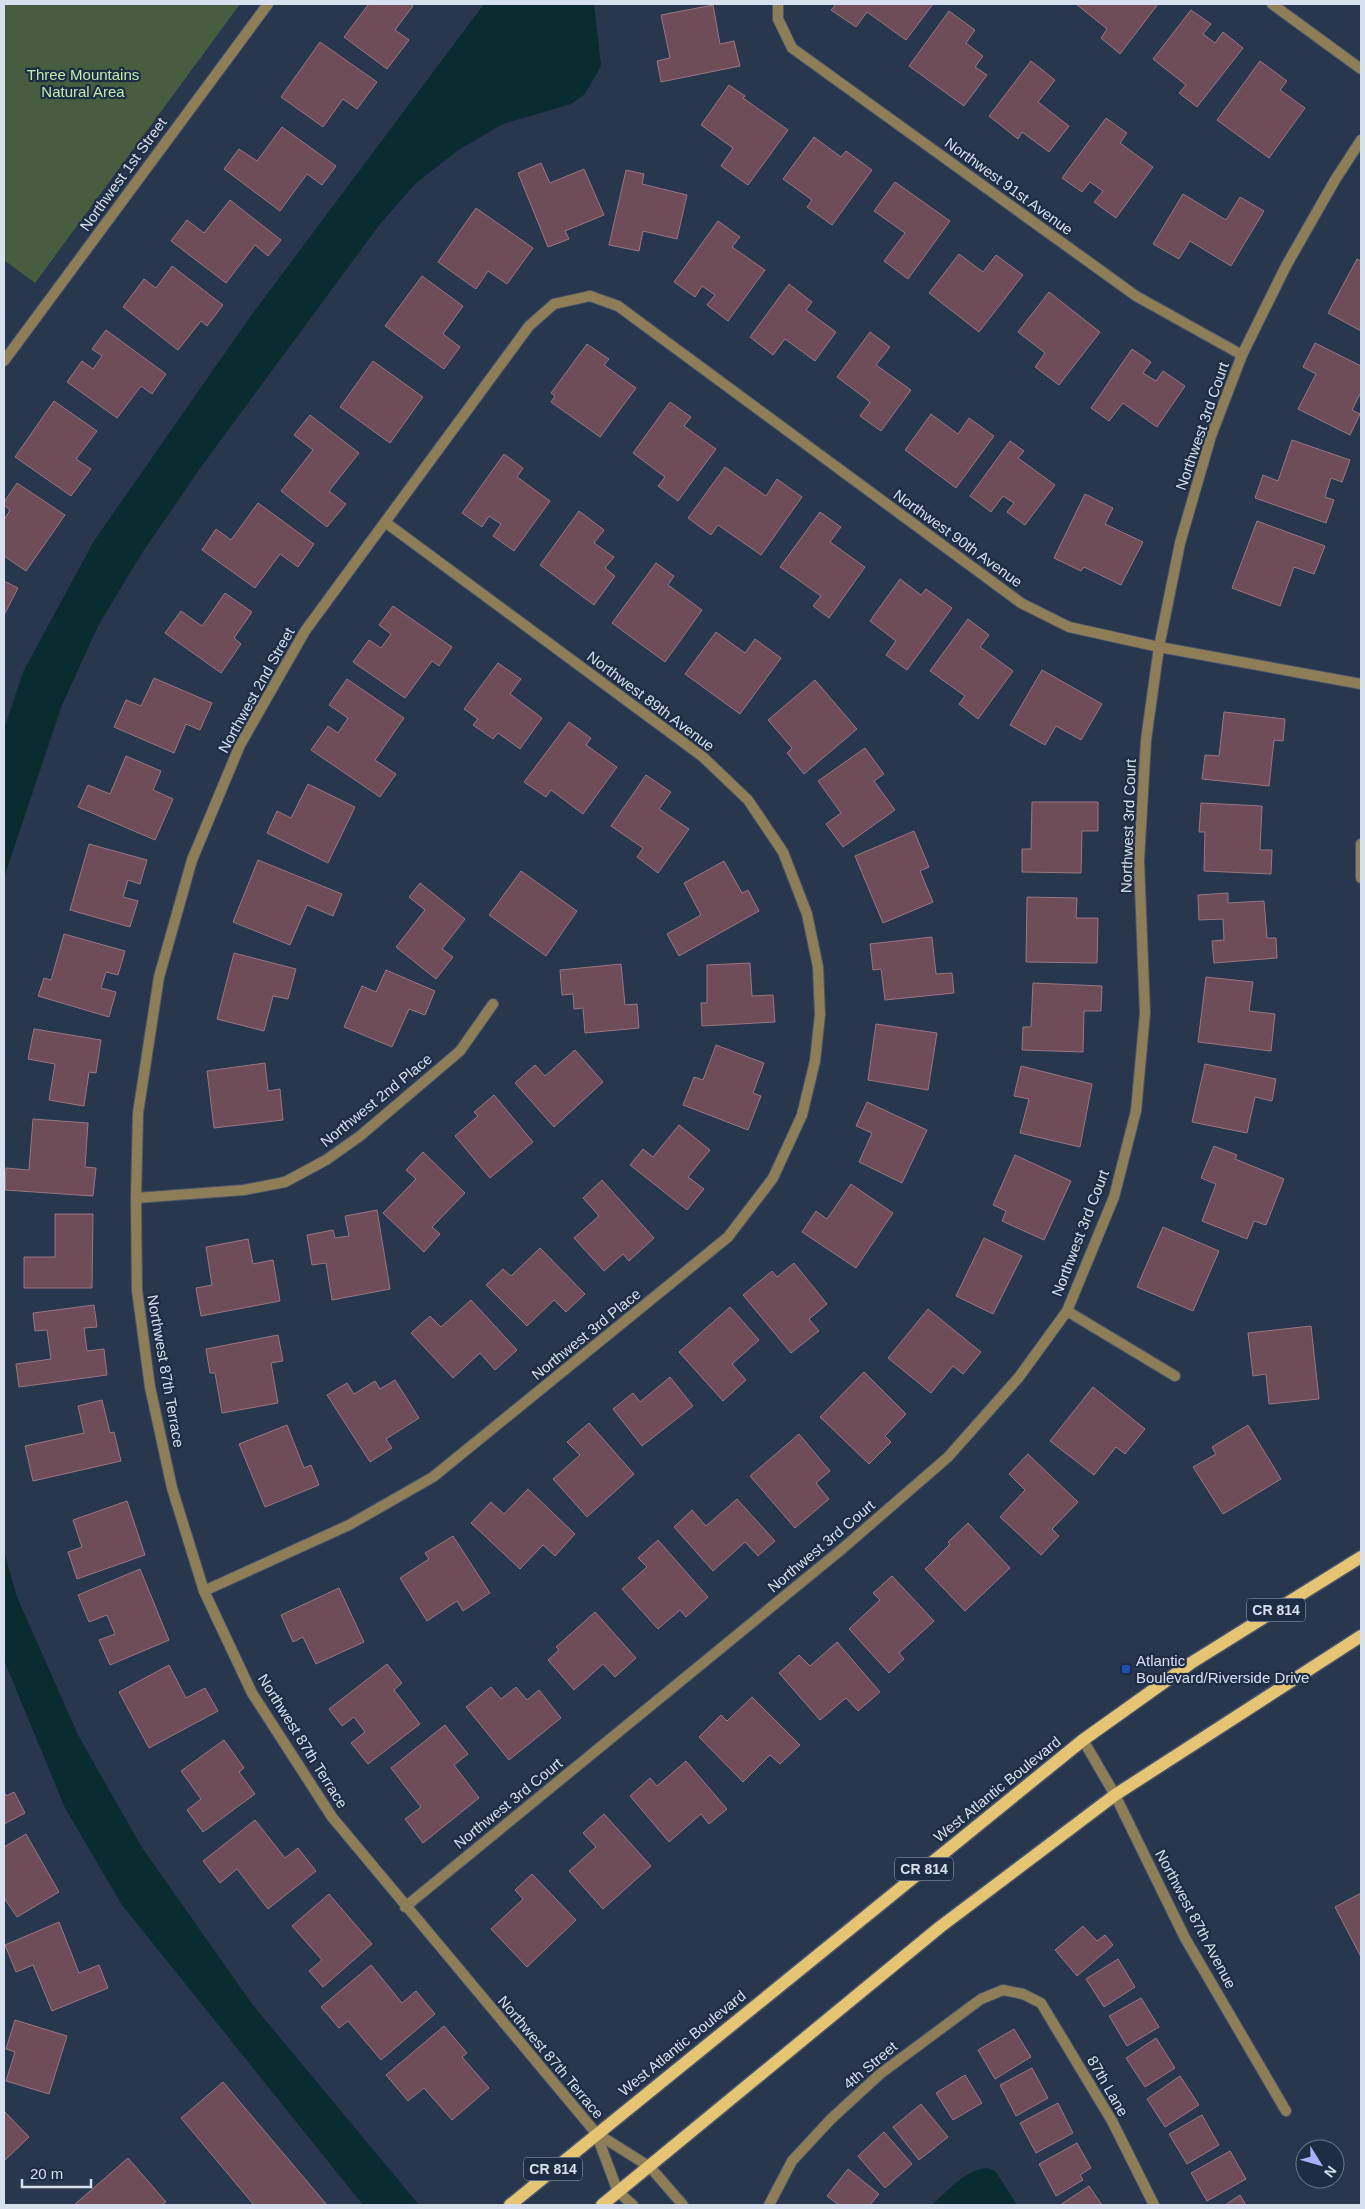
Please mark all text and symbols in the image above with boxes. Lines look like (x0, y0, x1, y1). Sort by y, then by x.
park label: Three Mountains Natural Area (27, 66, 139, 100)
street label: Northwest 1st Street (76, 113, 170, 234)
street label: Northwest 91st Avenue (942, 134, 1076, 238)
street label: Northwest 3rd Court (1172, 359, 1232, 492)
street label: Northwest 90th Avenue (890, 486, 1026, 590)
street label: Northwest 2nd Street (214, 624, 298, 756)
street label: Northwest 89th Avenue (584, 648, 718, 754)
street label: Northwest 3rd Court (1117, 758, 1139, 893)
street label: Northwest 2nd Place (317, 1050, 435, 1150)
street label: Northwest 3rd Court (1048, 1167, 1112, 1299)
street label: Northwest 3rd Place (528, 1285, 644, 1383)
street label: Northwest 87th Terrace (144, 1293, 188, 1449)
street label: Northwest 3rd Court (764, 1496, 879, 1596)
road number: CR 814 (1247, 1598, 1305, 1622)
place label: Atlantic Boulevard/Riverside Drive (1136, 1652, 1309, 1686)
marker: Atlantic Boulevard/Riverside Drive (1120, 1663, 1132, 1675)
street label: Northwest 87th Terrace (255, 1671, 351, 1811)
street label: West Atlantic Boulevard (930, 1733, 1064, 1845)
street label: Northwest 3rd Court (450, 1754, 566, 1852)
street label: Northwest 87th Avenue (1152, 1847, 1240, 1991)
road number: CR 814 (895, 1858, 953, 1880)
street label: West Atlantic Boulevard (615, 1987, 749, 2099)
street label: Northwest 87th Terrace (495, 1992, 607, 2122)
street label: 4th Street (840, 2037, 901, 2092)
street label: 87th Lane (1084, 2053, 1132, 2119)
north arrow (1295, 2139, 1345, 2189)
scale bar (22, 2156, 91, 2188)
road number: CR 814 (524, 2158, 582, 2180)
text: N (1321, 2163, 1340, 2181)
text: 20 m (30, 2165, 63, 2182)

